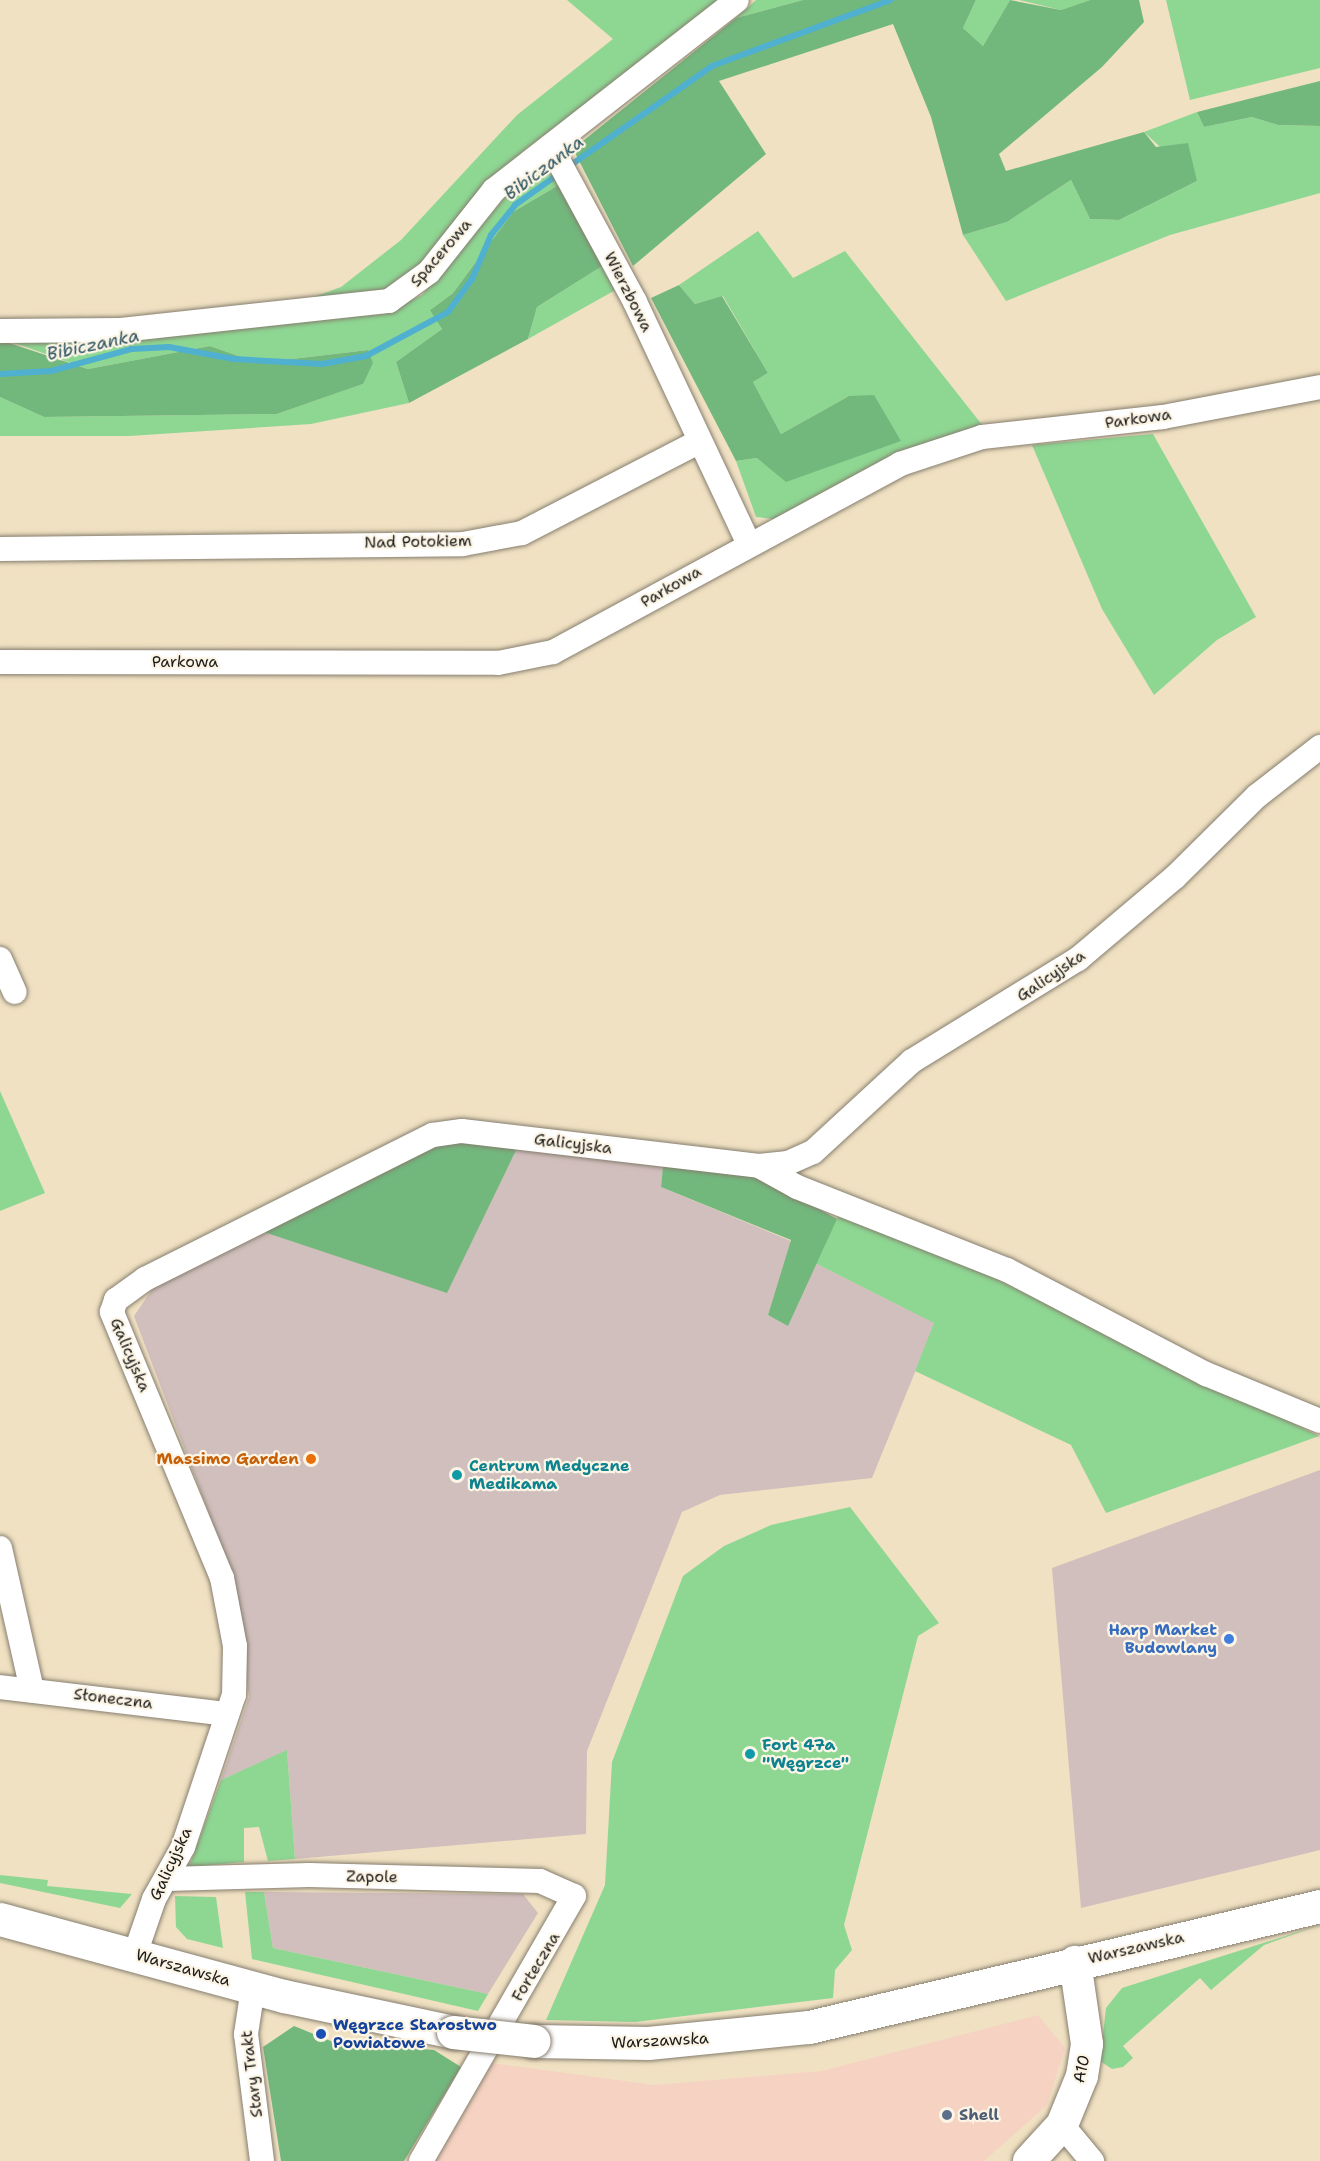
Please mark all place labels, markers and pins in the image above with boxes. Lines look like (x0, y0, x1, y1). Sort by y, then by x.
place label: Massimo Garden (157, 1449, 299, 1469)
marker: Massimo Garden (304, 1452, 318, 1466)
place label: Centrum Medyczne Medikama (469, 1456, 630, 1494)
marker: Centrum Medyczne Medikama (450, 1468, 464, 1482)
place label: Harp Market Budowlany (1108, 1620, 1217, 1658)
marker: Harp Market Budowlany (1222, 1632, 1236, 1646)
place label: Fort 47a "Węgrzce" (762, 1735, 849, 1773)
marker: Fort 47a "Węgrzce" (743, 1747, 757, 1761)
place label: Węgrzce Starostwo Powiatowe (333, 2015, 497, 2053)
marker: Węgrzce Starostwo Powiatowe (314, 2027, 328, 2041)
place label: Shell (959, 2105, 999, 2125)
marker: Shell (940, 2108, 954, 2122)

